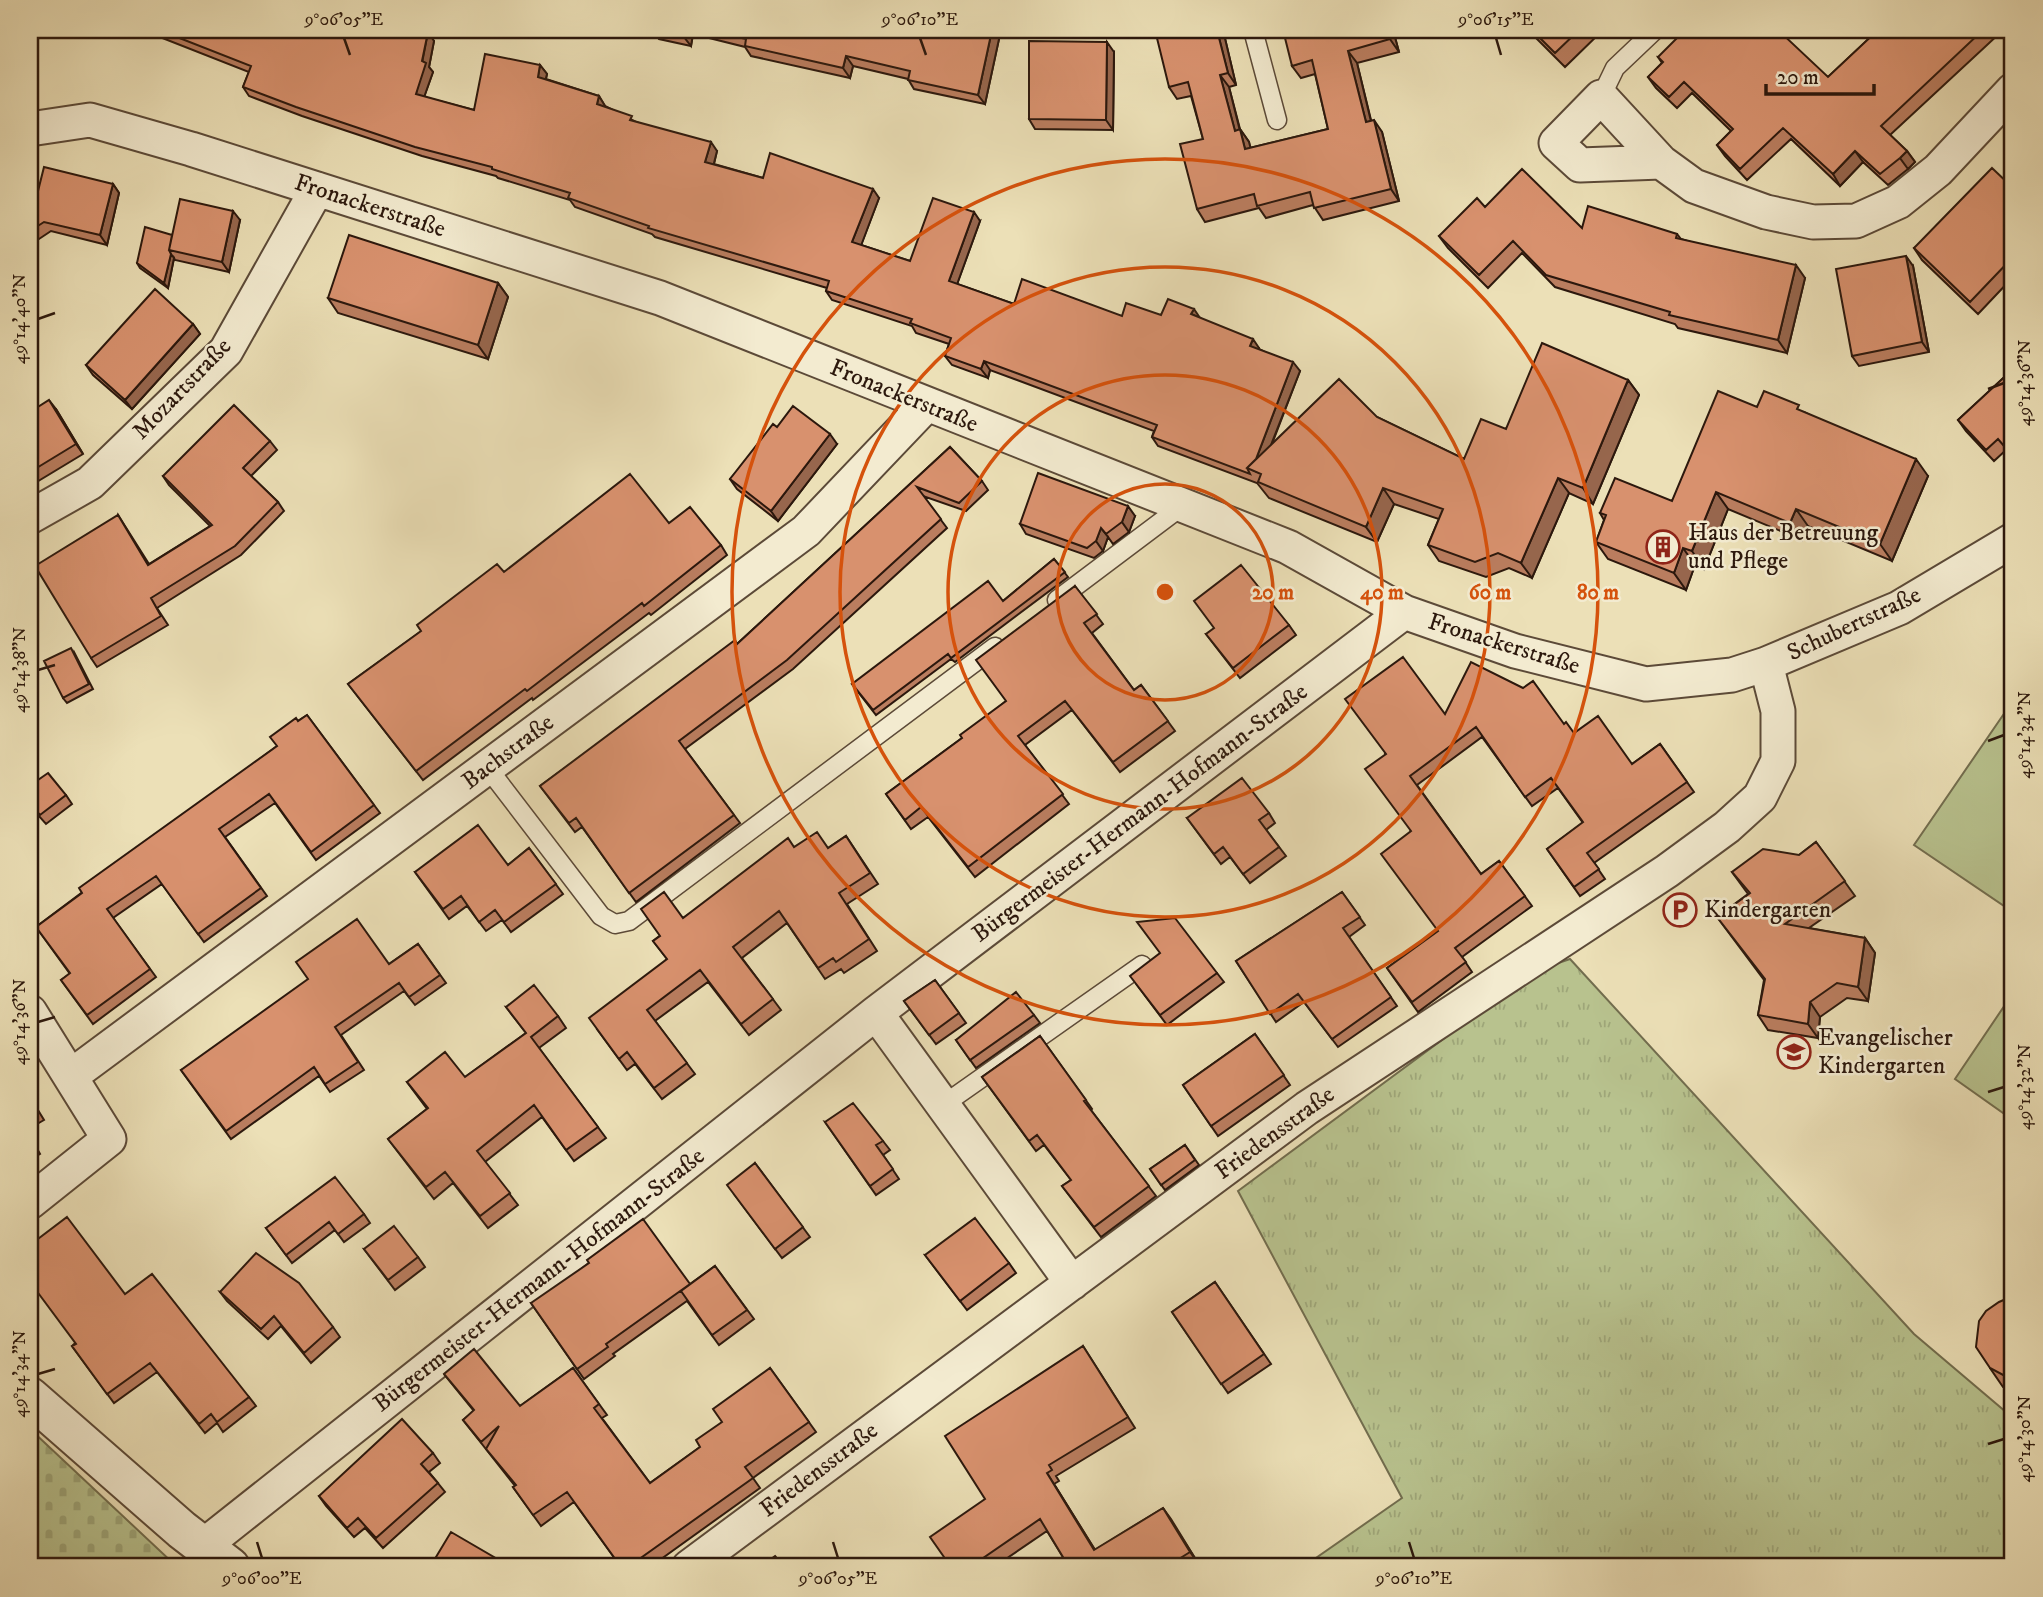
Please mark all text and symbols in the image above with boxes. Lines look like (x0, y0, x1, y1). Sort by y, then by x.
text: 9°06'05"E (304, 9, 384, 31)
text: 9°06'10"E (881, 9, 958, 31)
text: 9°06'15"E (1457, 9, 1534, 31)
scale bar (1766, 52, 1875, 96)
text: 20 m (1777, 65, 1819, 91)
street label: Fronackerstraße (291, 167, 449, 245)
text: 49°14'40"N (9, 274, 31, 364)
street label: Mozartstraße (126, 332, 238, 446)
text: 49°14'36"N (2014, 340, 2036, 426)
street label: Fronackerstraße (826, 353, 982, 439)
place label: Haus der Betreuung und Pflege (1688, 518, 1878, 576)
building icon: Haus der Betreuung und Pflege (1644, 528, 1682, 566)
centre of rings (1153, 580, 1177, 604)
text: 20 m (1252, 580, 1294, 606)
text: 40 m (1360, 580, 1404, 606)
text: 60 m (1469, 580, 1511, 606)
text: 80 m (1577, 580, 1619, 606)
street label: Schubertstraße (1782, 580, 1926, 668)
street label: Fronackerstraße (1425, 607, 1584, 681)
text: 49°14'38"N (9, 627, 31, 713)
street label: Bürgermeister-Hermann-Hofmann-Straße (966, 677, 1314, 949)
text: 49°14'34"N (2014, 691, 2036, 779)
street label: Bachstraße (456, 708, 560, 796)
parking icon: Kindergarten (1661, 891, 1699, 929)
place label: Kindergarten (1704, 895, 1832, 925)
text: 49°14'36"N (9, 979, 31, 1065)
place label: Evangelischer Kindergarten (1818, 1023, 1953, 1081)
school or university icon: Evangelischer Kindergarten (1775, 1033, 1813, 1071)
text: 49°14'32"N (2014, 1044, 2036, 1130)
street label: Friedensstraße (1209, 1080, 1341, 1186)
street label: Bürgermeister-Hermann-Hofmann-Straße (367, 1141, 711, 1419)
text: 49°14'34"N (9, 1330, 31, 1418)
text: 49°14'30"N (2014, 1395, 2036, 1482)
street label: Friedensstraße (754, 1416, 884, 1524)
text: 9°06'00"E (221, 1568, 302, 1590)
text: 9°06'05"E (798, 1568, 878, 1590)
text: 9°06'10"E (1375, 1568, 1452, 1590)

